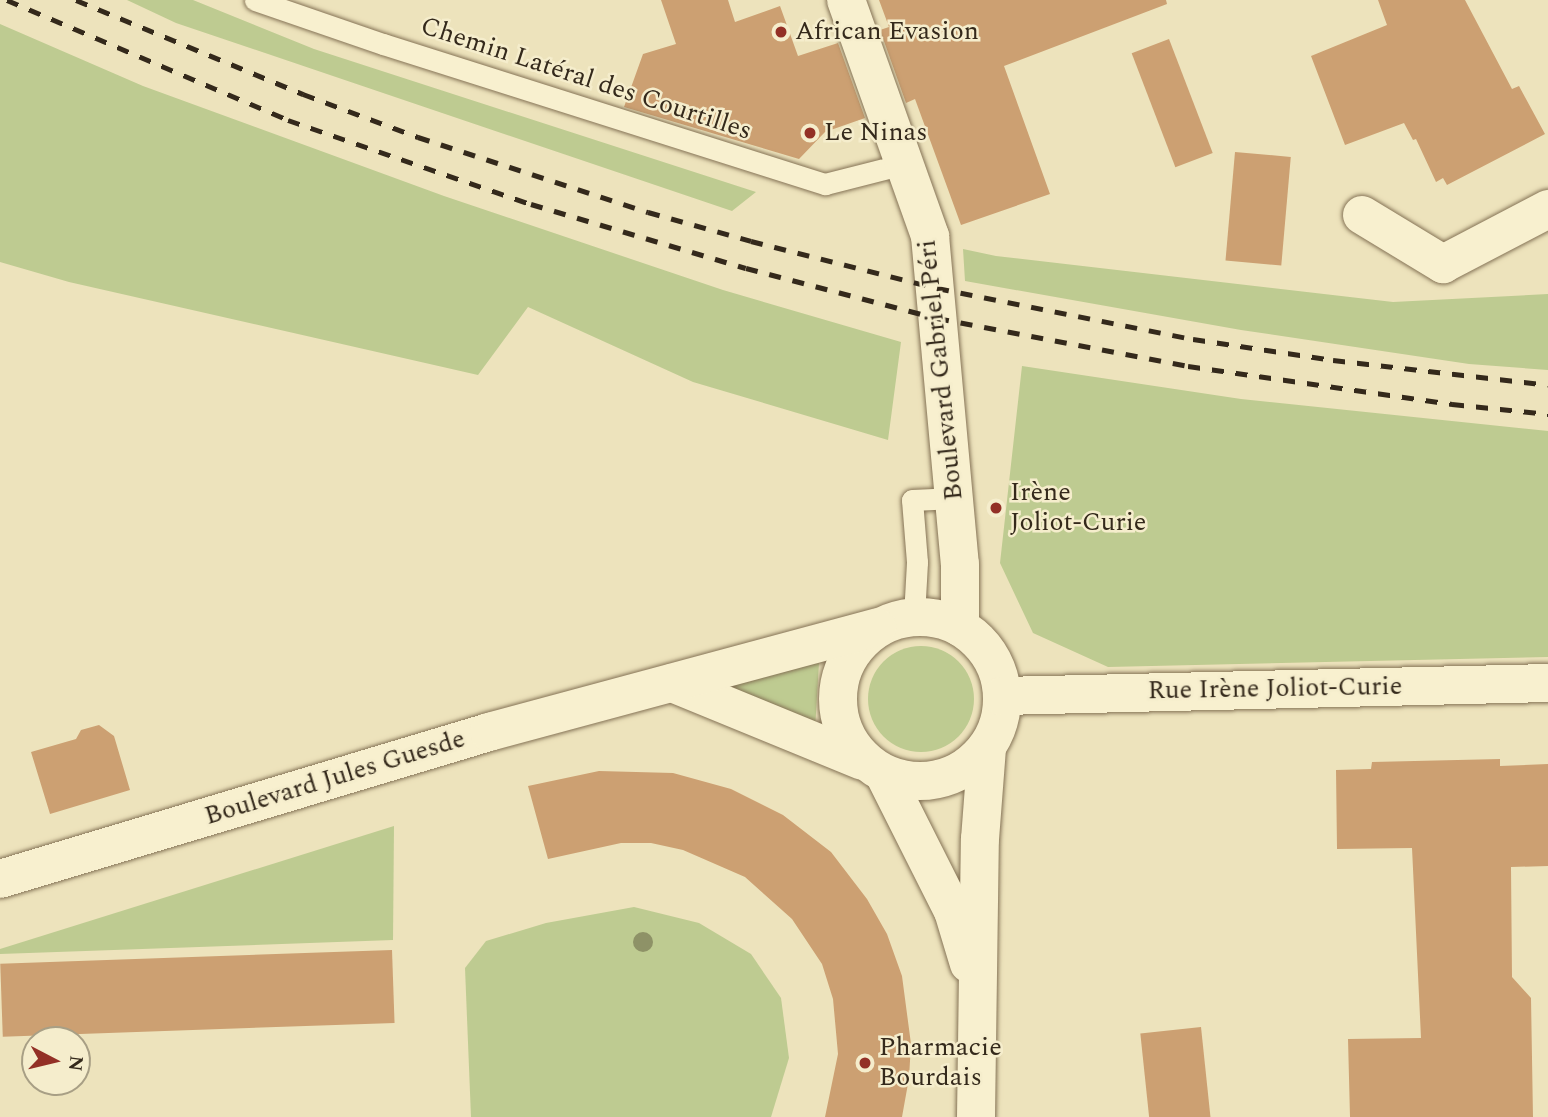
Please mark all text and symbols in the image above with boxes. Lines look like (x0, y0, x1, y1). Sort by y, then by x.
street label: Chemin Latéral des Courtilles (417, 11, 755, 147)
place label: African Evasion (795, 16, 979, 48)
marker: African Evasion (773, 24, 789, 40)
place label: Le Ninas (824, 117, 927, 149)
marker: Le Ninas (802, 125, 818, 141)
street label: Boulevard Gabriel Péri (912, 238, 970, 502)
place label: Irène Joliot-Curie (1010, 477, 1146, 538)
marker: Irène Joliot-Curie (988, 500, 1004, 516)
street label: Rue Irène Joliot-Curie (1147, 671, 1403, 707)
street label: Boulevard Jules Guesde (201, 724, 469, 832)
north arrow (21, 1026, 91, 1096)
place label: Pharmacie Bourdais (879, 1032, 1002, 1094)
text: N (60, 1054, 91, 1073)
marker: Pharmacie Bourdais (857, 1055, 873, 1071)

